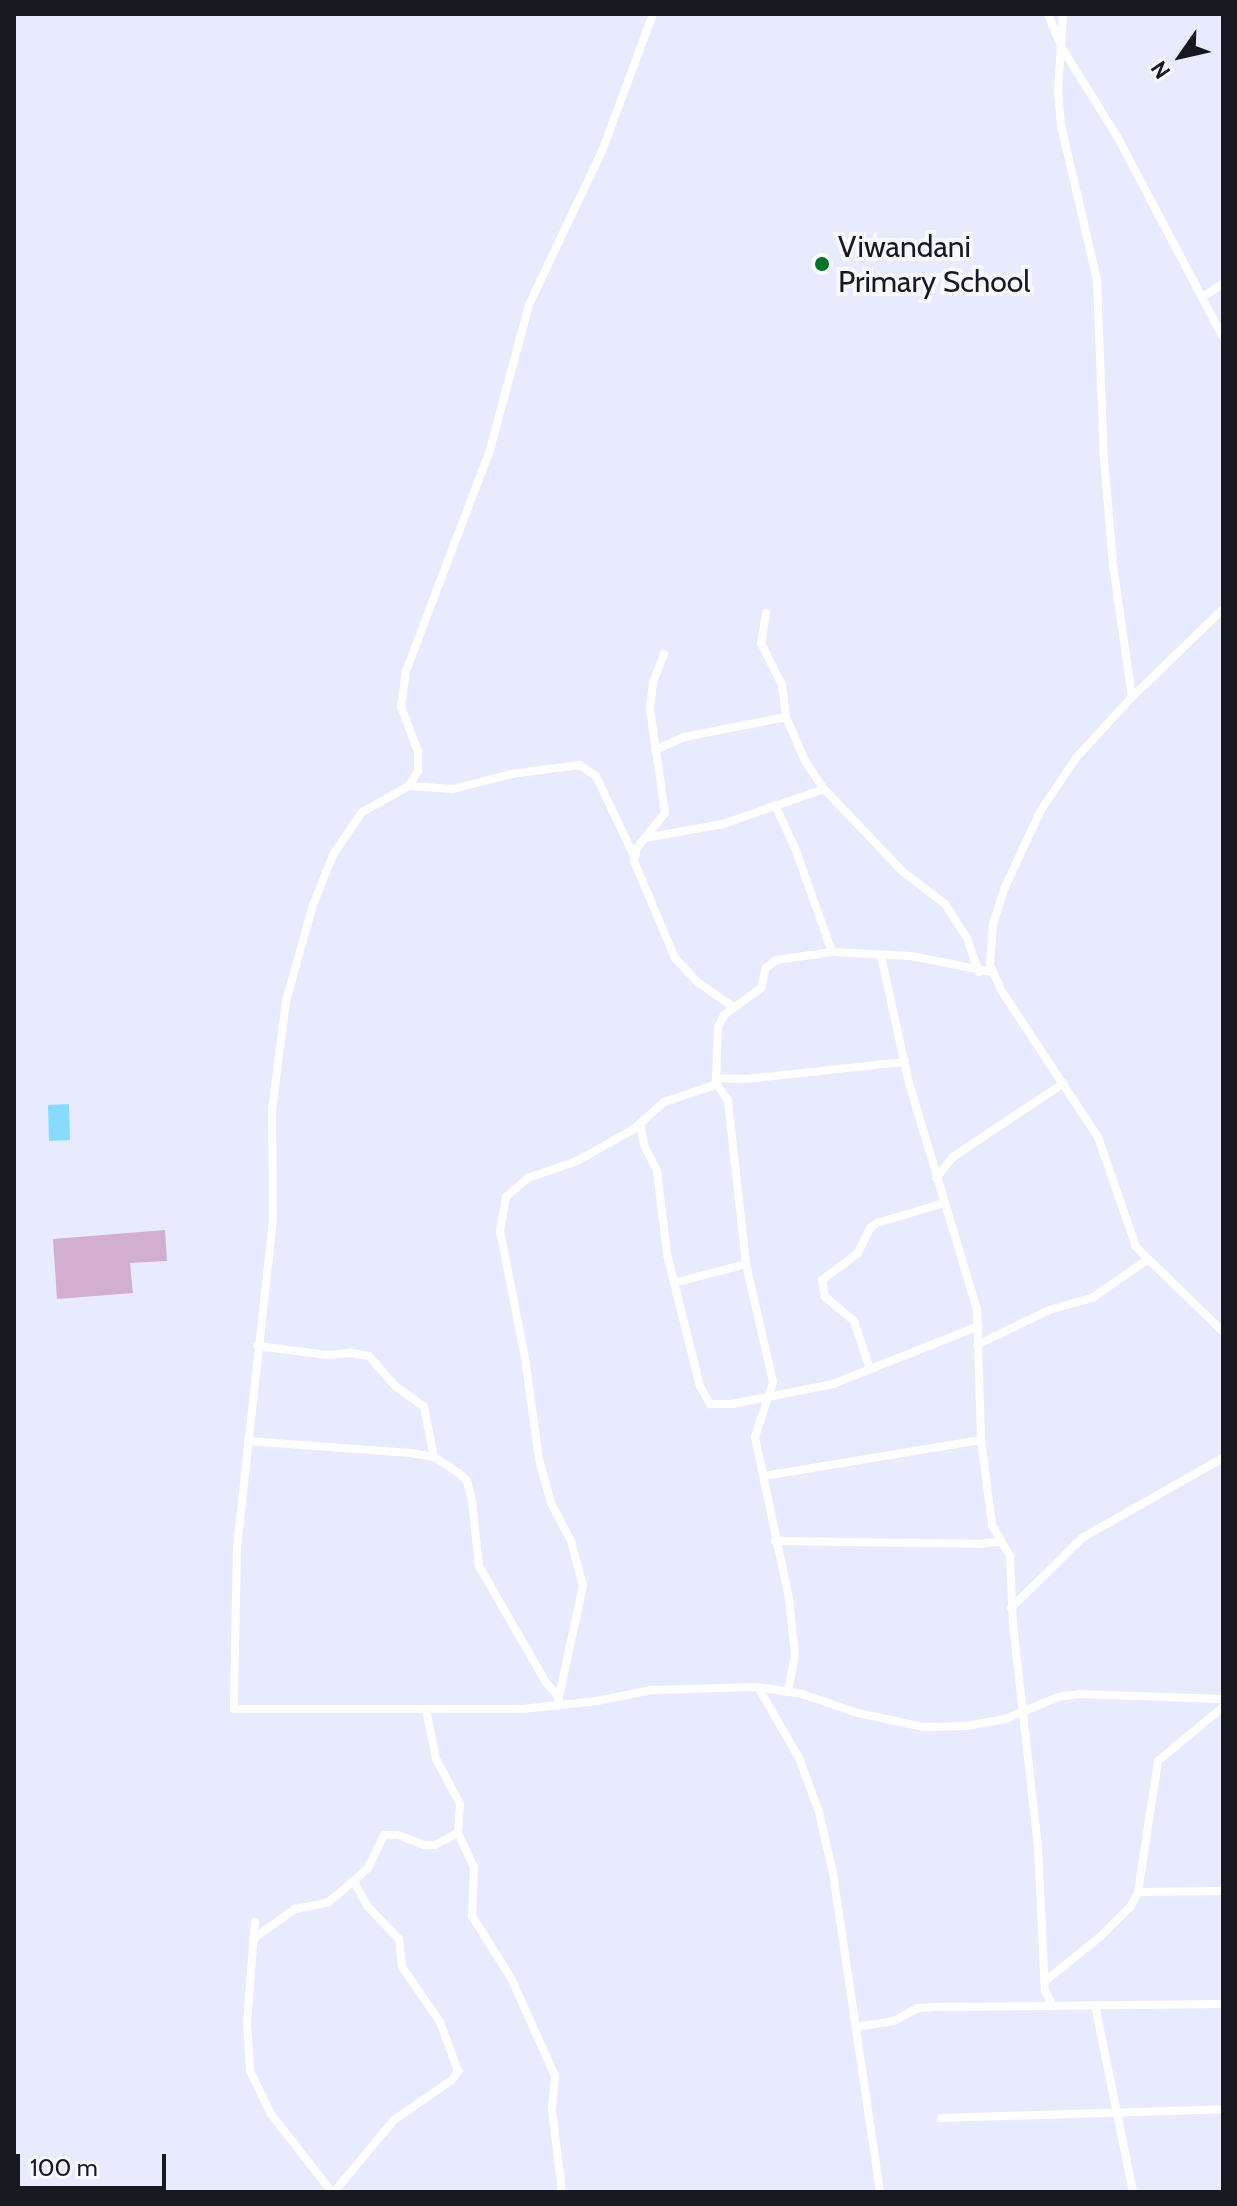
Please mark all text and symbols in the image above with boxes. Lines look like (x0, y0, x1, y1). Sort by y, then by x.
north arrow (1141, 16, 1221, 96)
text: N (1145, 56, 1176, 84)
place label: Viwandani Primary School (838, 229, 1030, 300)
marker: Viwandani Primary School (813, 255, 831, 273)
scale bar (20, 2138, 170, 2188)
text: 100 m (30, 2153, 98, 2182)

